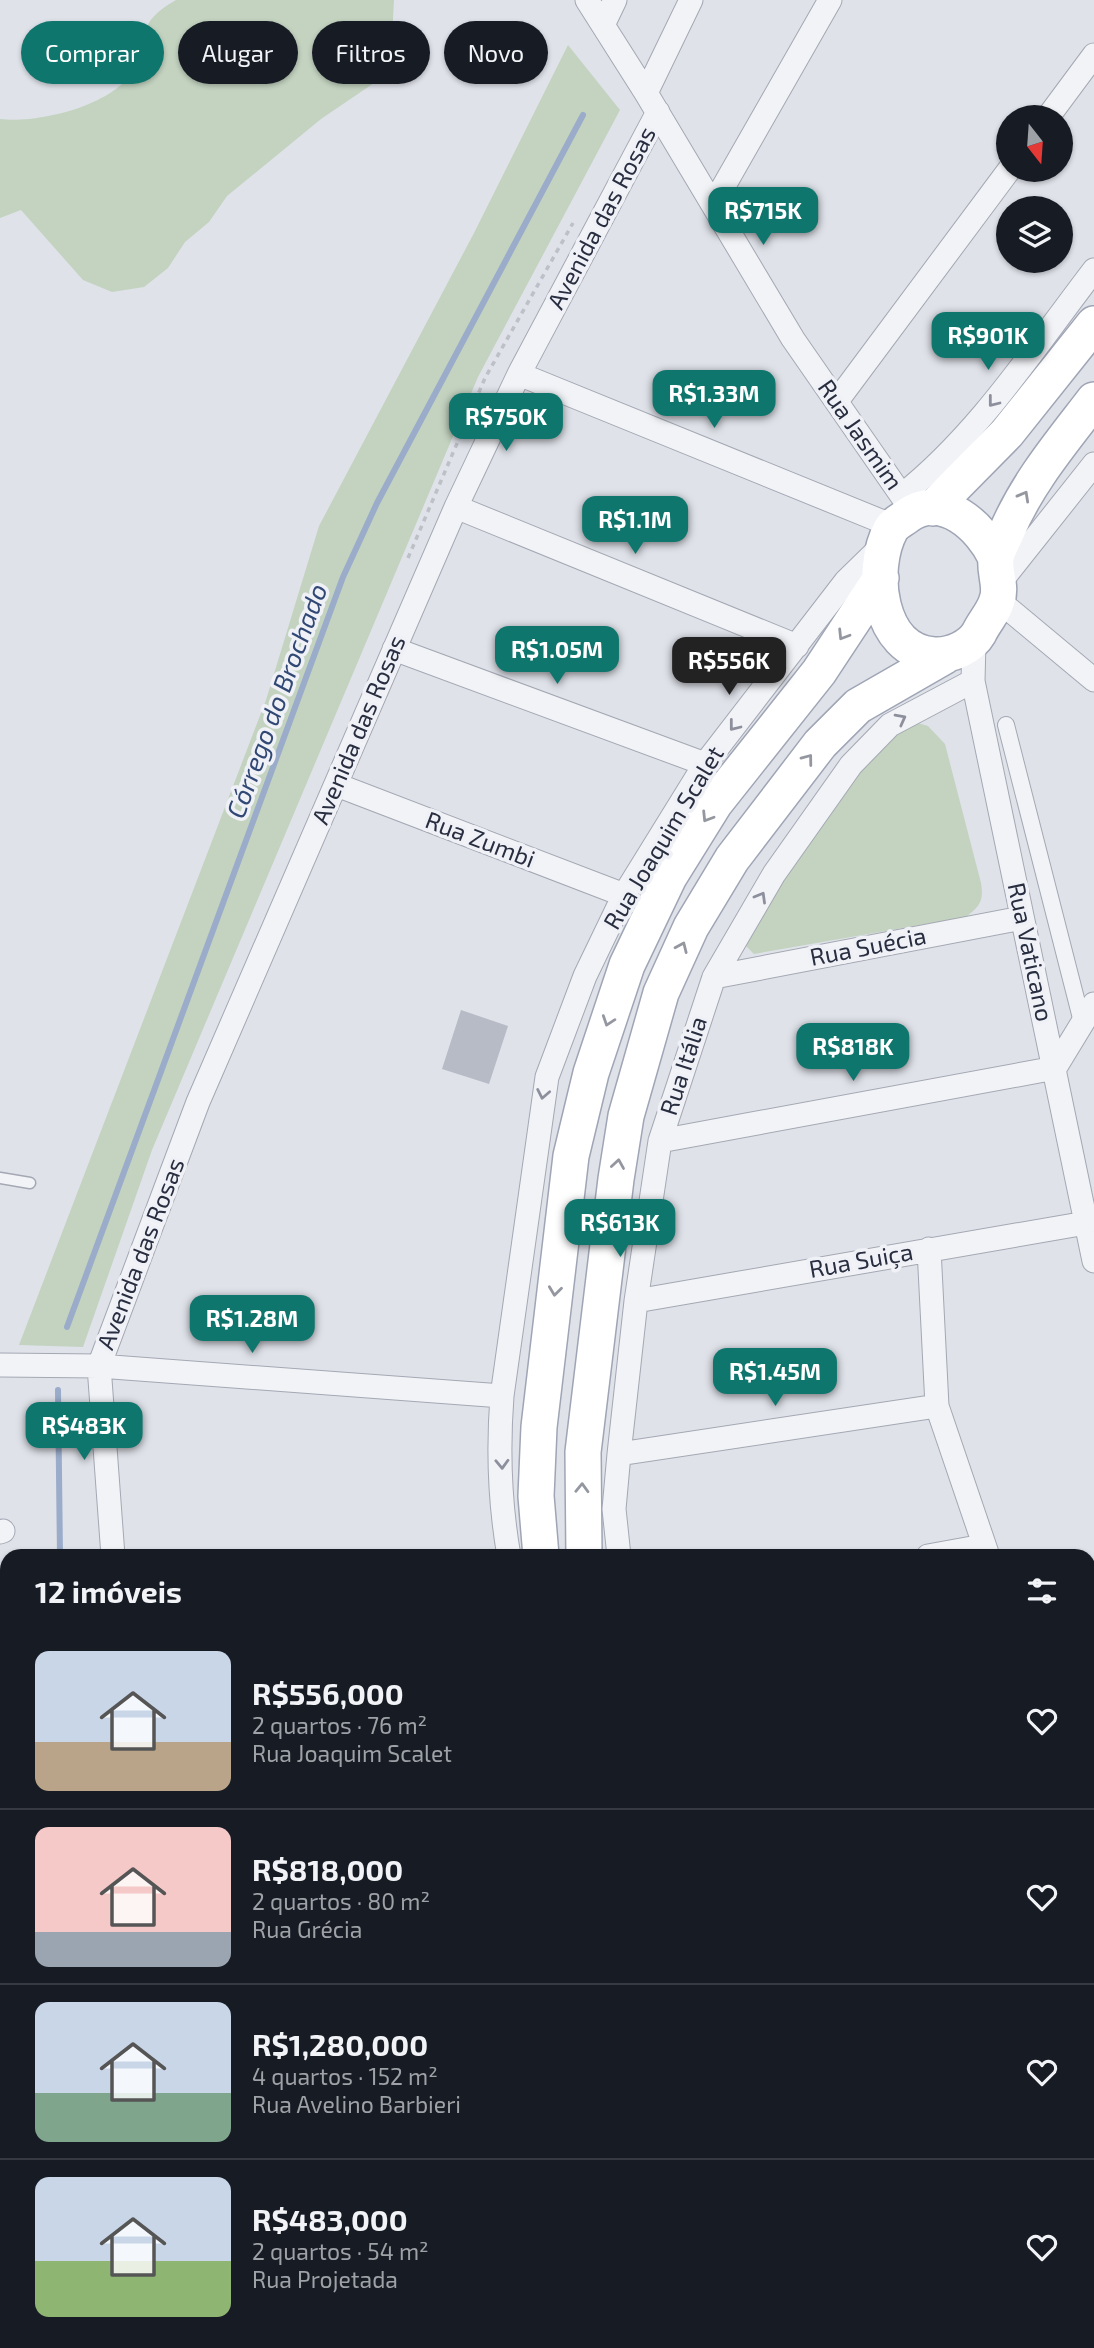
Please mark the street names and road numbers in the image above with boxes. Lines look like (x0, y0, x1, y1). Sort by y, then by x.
street label: Avenida das Rosas (540, 121, 661, 313)
street label: Rua Jasmim (813, 373, 910, 495)
street label: Avenida das Rosas (305, 631, 411, 828)
street label: Rua Joaquim Scalet (597, 740, 729, 934)
street label: Rua Zumbi (422, 804, 539, 873)
street label: Rua Vaticano (1003, 880, 1060, 1024)
street label: Rua Suécia (807, 920, 928, 971)
street label: Rua Itália (653, 1013, 712, 1118)
street label: Avenida das Rosas (90, 1154, 189, 1353)
street label: Rua Suiça (806, 1236, 915, 1284)

